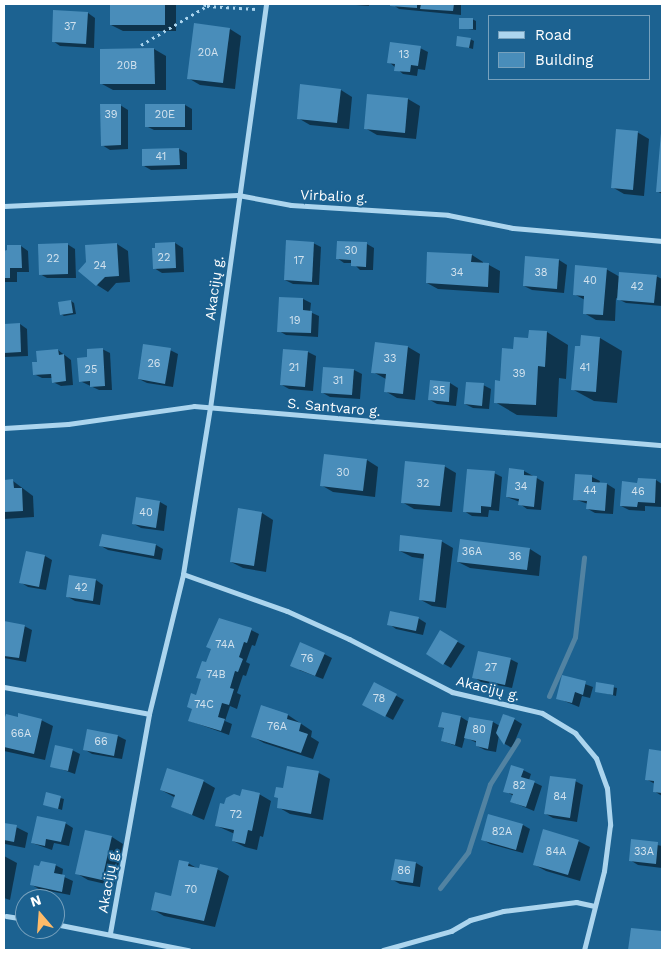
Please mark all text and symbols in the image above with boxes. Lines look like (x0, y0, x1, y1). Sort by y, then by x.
legend (488, 15, 651, 80)
house number: 37 (64, 20, 76, 34)
text: Road (535, 26, 572, 44)
house number: 20A (198, 46, 218, 60)
house number: 13 (399, 48, 409, 62)
text: Building (535, 51, 593, 69)
house number: 20B (117, 59, 137, 73)
house number: 39 (104, 108, 118, 122)
house number: 20E (155, 108, 175, 122)
house number: 41 (156, 150, 166, 164)
street label: Virbalio g. (300, 186, 368, 206)
house number: 30 (344, 244, 358, 258)
house number: 22 (158, 251, 170, 265)
house number: 22 (47, 252, 59, 266)
house number: 17 (294, 254, 304, 268)
street label: Akacijų g. (201, 255, 227, 321)
house number: 24 (94, 259, 106, 273)
house number: 34 (450, 266, 464, 280)
house number: 38 (534, 266, 548, 280)
house number: 40 (583, 274, 597, 288)
house number: 42 (630, 280, 644, 294)
house number: 19 (289, 314, 301, 328)
house number: 33 (384, 352, 396, 366)
house number: 26 (147, 357, 161, 371)
house number: 21 (289, 361, 299, 375)
house number: 41 (580, 361, 590, 375)
house number: 25 (85, 363, 97, 377)
house number: 39 (512, 367, 526, 381)
house number: 31 (333, 374, 343, 388)
house number: 35 (433, 384, 445, 398)
street label: S. Santvaro g. (287, 395, 381, 419)
house number: 30 (336, 466, 350, 480)
house number: 32 (417, 477, 429, 491)
house number: 34 (514, 480, 528, 494)
house number: 44 (583, 484, 597, 498)
house number: 46 (631, 485, 645, 499)
house number: 40 (139, 506, 153, 520)
house number: 36A (462, 545, 482, 559)
house number: 36 (508, 550, 522, 564)
house number: 42 (74, 581, 88, 595)
house number: 74A (215, 638, 235, 652)
house number: 76 (301, 652, 313, 666)
house number: 27 (485, 661, 497, 675)
house number: 74B (206, 668, 226, 682)
street label: Akacijų g. (455, 672, 521, 704)
house number: 78 (373, 692, 385, 706)
house number: 74C (194, 698, 214, 712)
house number: 76A (267, 720, 287, 734)
house number: 80 (472, 723, 486, 737)
house number: 66A (11, 727, 31, 741)
house number: 66 (94, 735, 108, 749)
house number: 82 (512, 779, 526, 793)
house number: 84 (553, 790, 567, 804)
house number: 72 (230, 808, 242, 822)
house number: 82A (492, 825, 512, 839)
house number: 84A (546, 845, 566, 859)
house number: 33A (634, 845, 654, 859)
street label: Akacijų g. (94, 848, 122, 914)
house number: 86 (397, 864, 411, 878)
house number: 70 (185, 883, 197, 897)
north arrow (15, 889, 65, 939)
text: N (28, 891, 43, 910)

